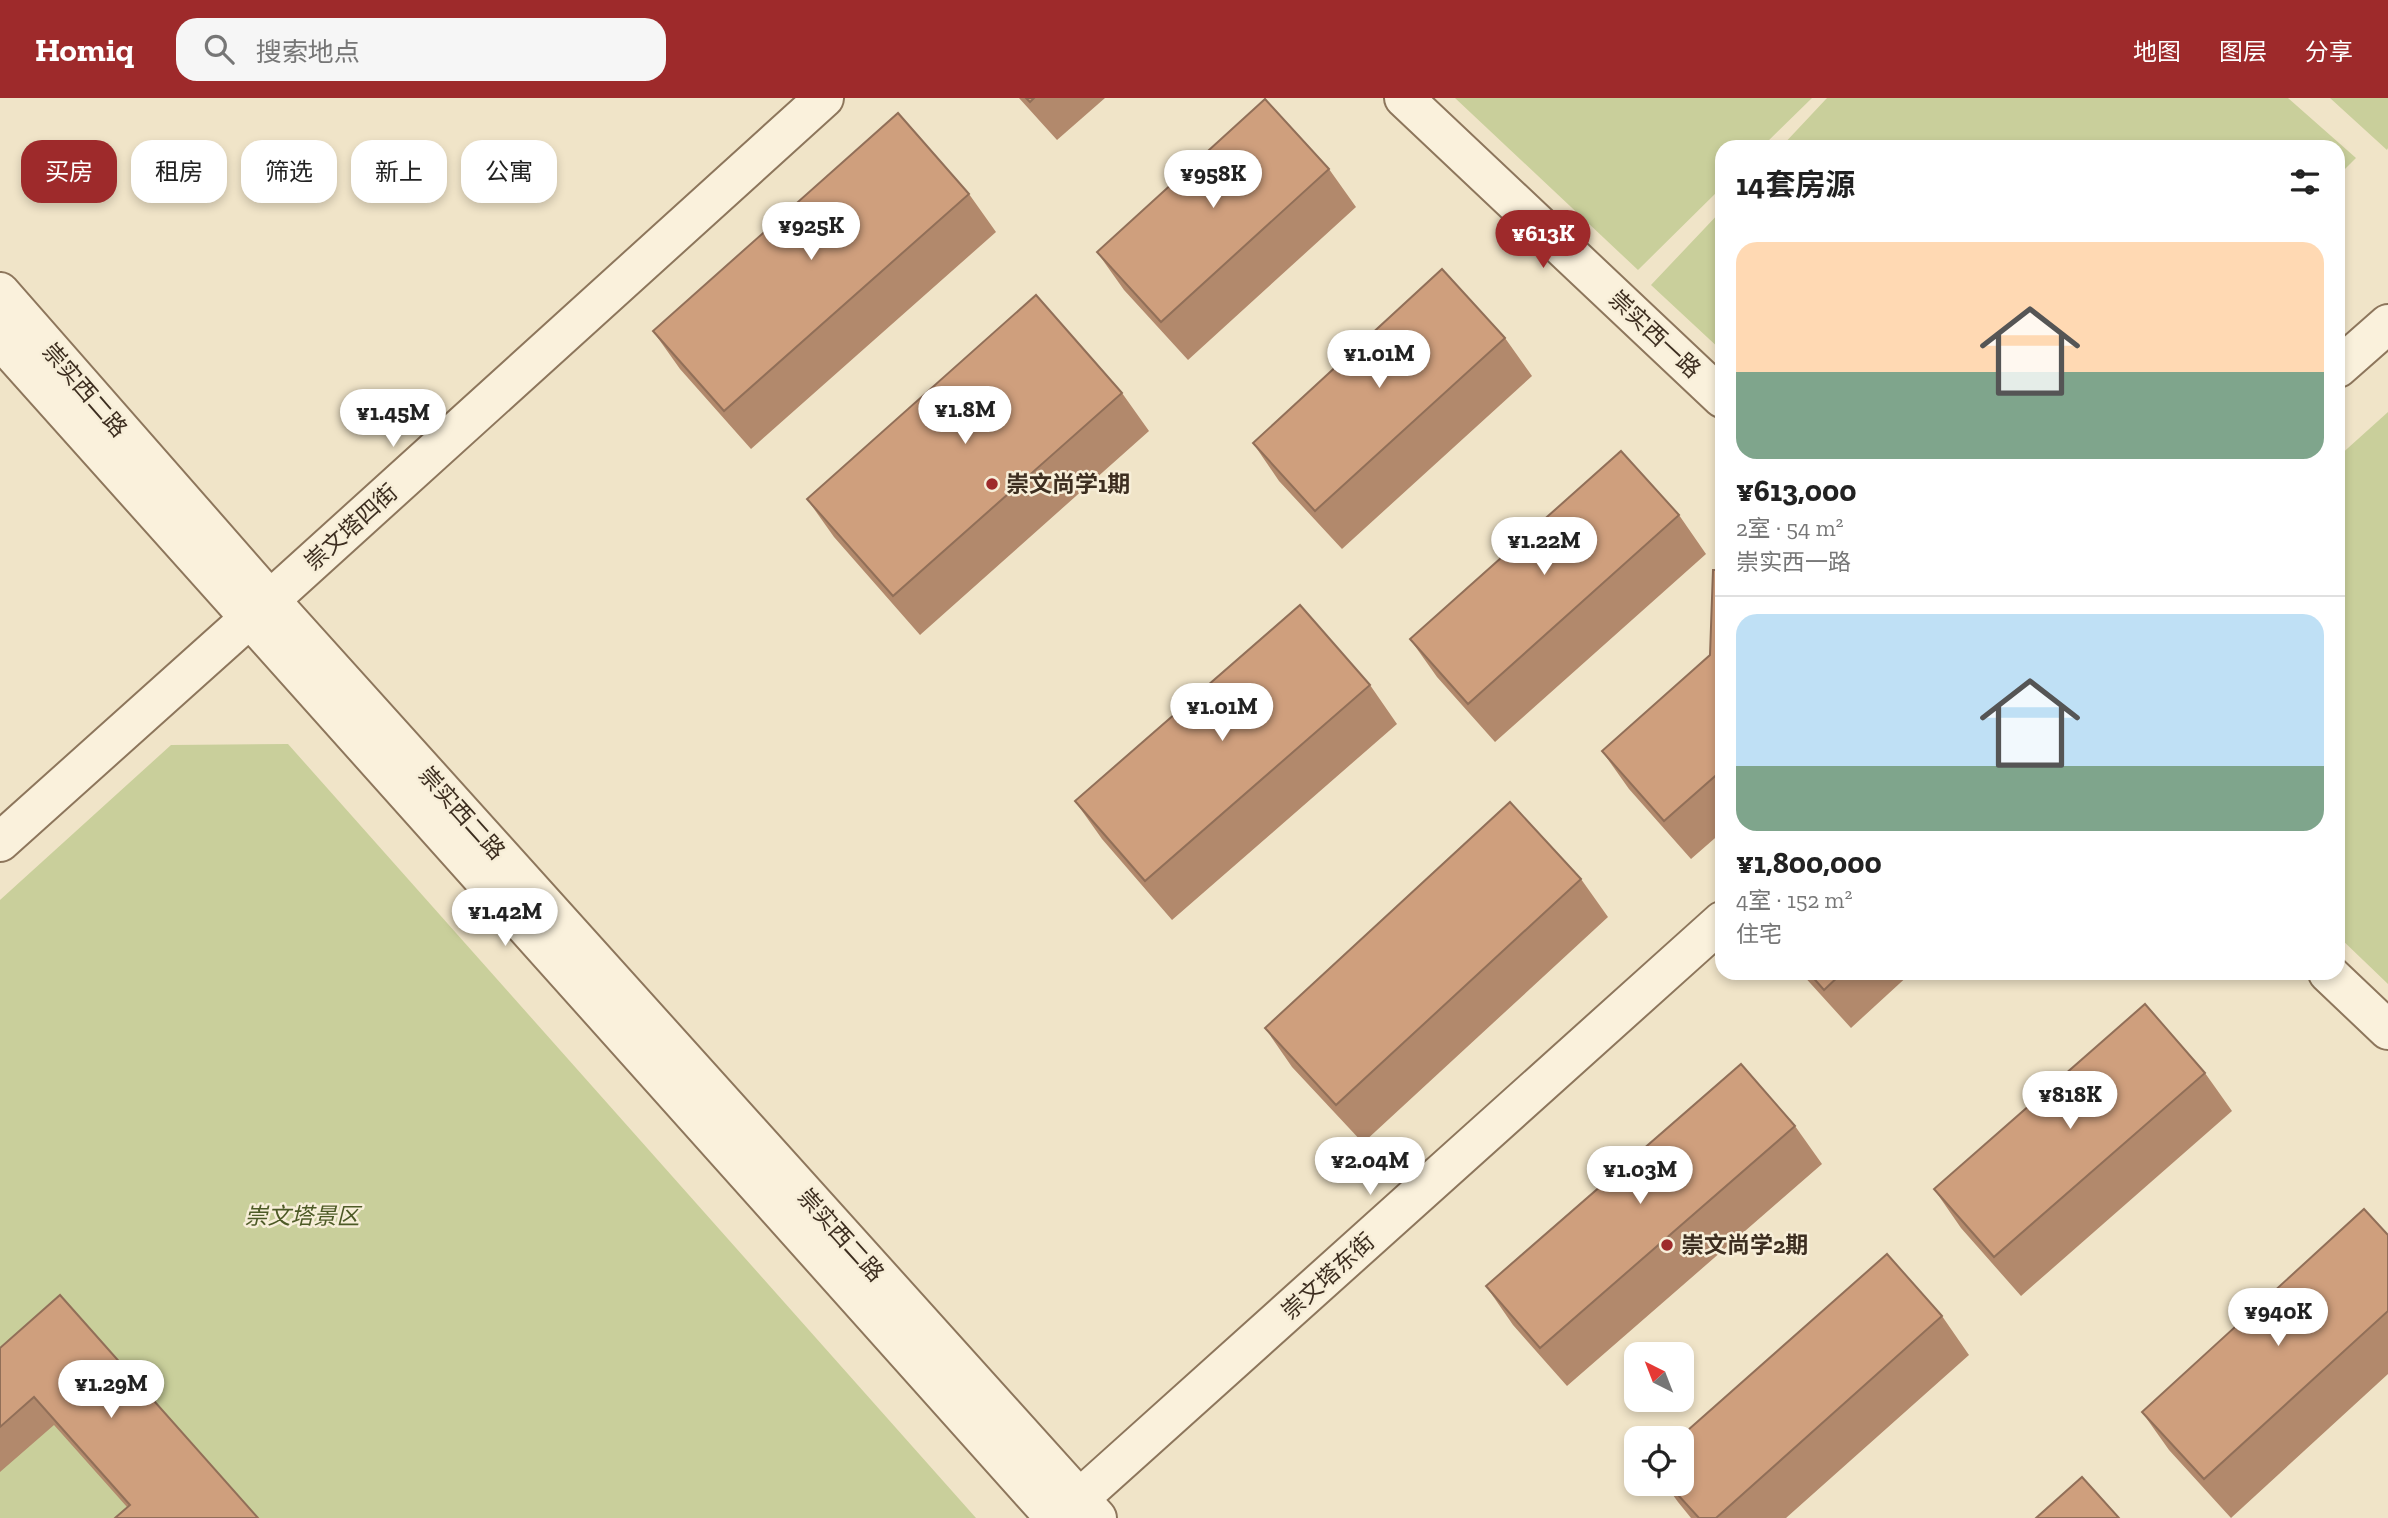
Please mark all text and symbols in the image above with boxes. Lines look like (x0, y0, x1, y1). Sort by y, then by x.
search box (176, 18, 666, 81)
text: Homiq (35, 30, 134, 69)
icon: search (200, 30, 238, 68)
text: 搜索地点 (256, 36, 360, 68)
text: 地图 (2133, 37, 2181, 66)
text: 图层 (2219, 37, 2267, 66)
text: 分享 (2305, 37, 2353, 66)
chip: 买房 (21, 140, 117, 203)
chip: 租房 (131, 140, 227, 203)
chip: 筛选 (241, 140, 337, 203)
chip: 新上 (351, 140, 447, 203)
chip: 公寓 (461, 140, 557, 203)
pin: ¥958K (1164, 150, 1262, 210)
text: ¥958K (1180, 159, 1246, 187)
icon: filters (2286, 163, 2324, 201)
text: 14套房源 (1736, 167, 1855, 203)
pin: ¥925K (762, 202, 860, 262)
text: ¥925K (778, 211, 844, 239)
pin: ¥613K (1494, 211, 1592, 270)
text: ¥613K (1511, 219, 1575, 247)
street label: 崇实西一路 (1603, 285, 1707, 383)
icon: home (1967, 288, 2093, 414)
pin: ¥1.01M (1322, 330, 1436, 390)
street label: 崇实西二路 (37, 337, 133, 443)
text: ¥1.01M (1343, 339, 1415, 367)
pin: ¥1.8M (916, 386, 1014, 446)
pin: ¥1.45M (336, 390, 450, 449)
text: ¥1.8M (934, 395, 996, 423)
text: ¥1.45M (356, 398, 430, 426)
place label: 崇文尚学1期 (1006, 470, 1130, 498)
text: ¥613,000 (1736, 473, 1857, 509)
marker: 崇文尚学1期 (984, 476, 1000, 492)
street label: 崇文塔四街 (299, 478, 403, 576)
text: 2室 · 54 m² (1736, 514, 1844, 542)
pin: ¥1.22M (1487, 518, 1601, 577)
text: ¥1.22M (1507, 526, 1581, 554)
text: 崇实西一路 (1736, 548, 1851, 576)
icon: home (1967, 660, 2093, 786)
pin: ¥1.01M (1165, 684, 1279, 743)
text: ¥1.01M (1186, 692, 1258, 720)
street label: 崇实西二路 (413, 761, 511, 865)
text: ¥1,800,000 (1736, 845, 1882, 881)
text: 4室 · 152 m² (1736, 886, 1852, 914)
pin: ¥1.42M (448, 888, 562, 948)
text: ¥1.42M (468, 897, 542, 925)
text: 住宅 (1736, 920, 1782, 948)
pin: ¥818K (2021, 1072, 2119, 1131)
text: ¥818K (2038, 1080, 2102, 1108)
pin: ¥2.04M (1313, 1138, 1427, 1197)
text: ¥2.04M (1331, 1146, 1409, 1174)
pin: ¥1.03M (1583, 1146, 1697, 1206)
text: ¥1.03M (1603, 1155, 1677, 1183)
street label: 崇实西二路 (792, 1183, 890, 1287)
park label: 崇文塔景区 (245, 1202, 363, 1230)
street label: 崇文塔东街 (1276, 1227, 1380, 1325)
place label: 崇文尚学2期 (1681, 1231, 1808, 1259)
marker: 崇文尚学2期 (1659, 1237, 1675, 1253)
pin: ¥940K (2229, 1288, 2327, 1348)
text: ¥940K (2244, 1297, 2312, 1325)
north arrow (1624, 1342, 1694, 1412)
map controls (1624, 1342, 1694, 1496)
pin: ¥1.29M (54, 1360, 168, 1420)
text: ¥1.29M (74, 1369, 148, 1397)
button: locate (1624, 1426, 1694, 1496)

